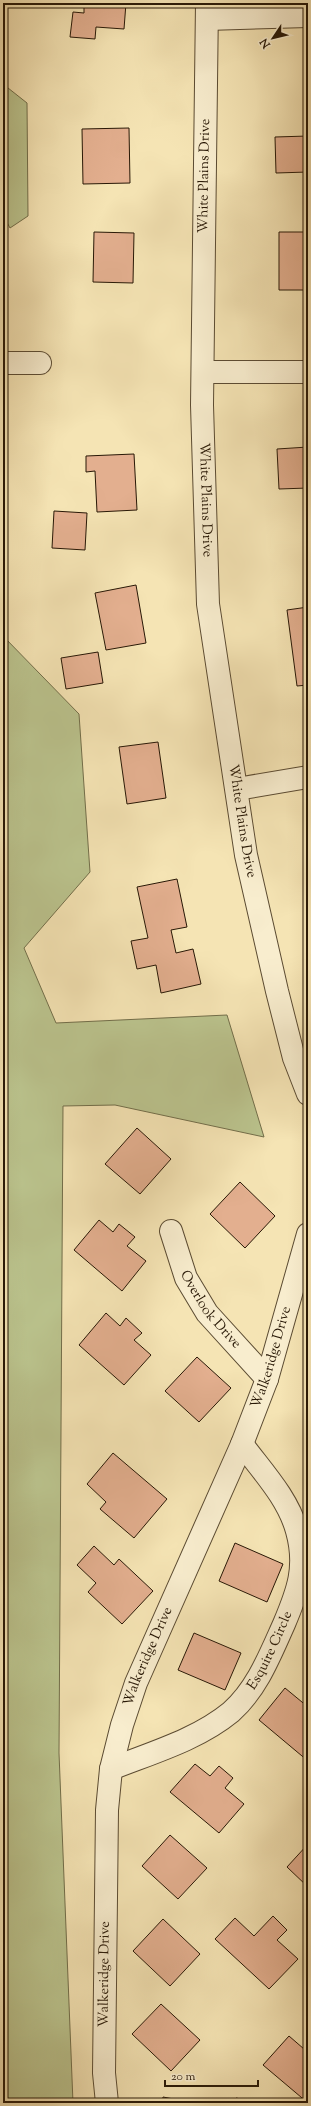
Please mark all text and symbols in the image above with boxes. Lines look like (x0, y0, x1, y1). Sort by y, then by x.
north arrow (253, 18, 293, 58)
text: N (256, 35, 275, 52)
street label: White Plains Drive (194, 119, 216, 233)
street label: White Plains Drive (193, 442, 217, 558)
street label: White Plains Drive (222, 763, 261, 880)
street label: Overlook Drive (174, 1268, 245, 1354)
street label: Walkeridge Drive (246, 1304, 297, 1412)
street label: Walkeridge Drive (119, 1604, 178, 1709)
street label: Esquire Circle (243, 1608, 298, 1694)
street label: Walkeridge Drive (95, 1921, 116, 2027)
scale bar (165, 2062, 258, 2088)
text: 20 m (171, 2068, 196, 2086)

